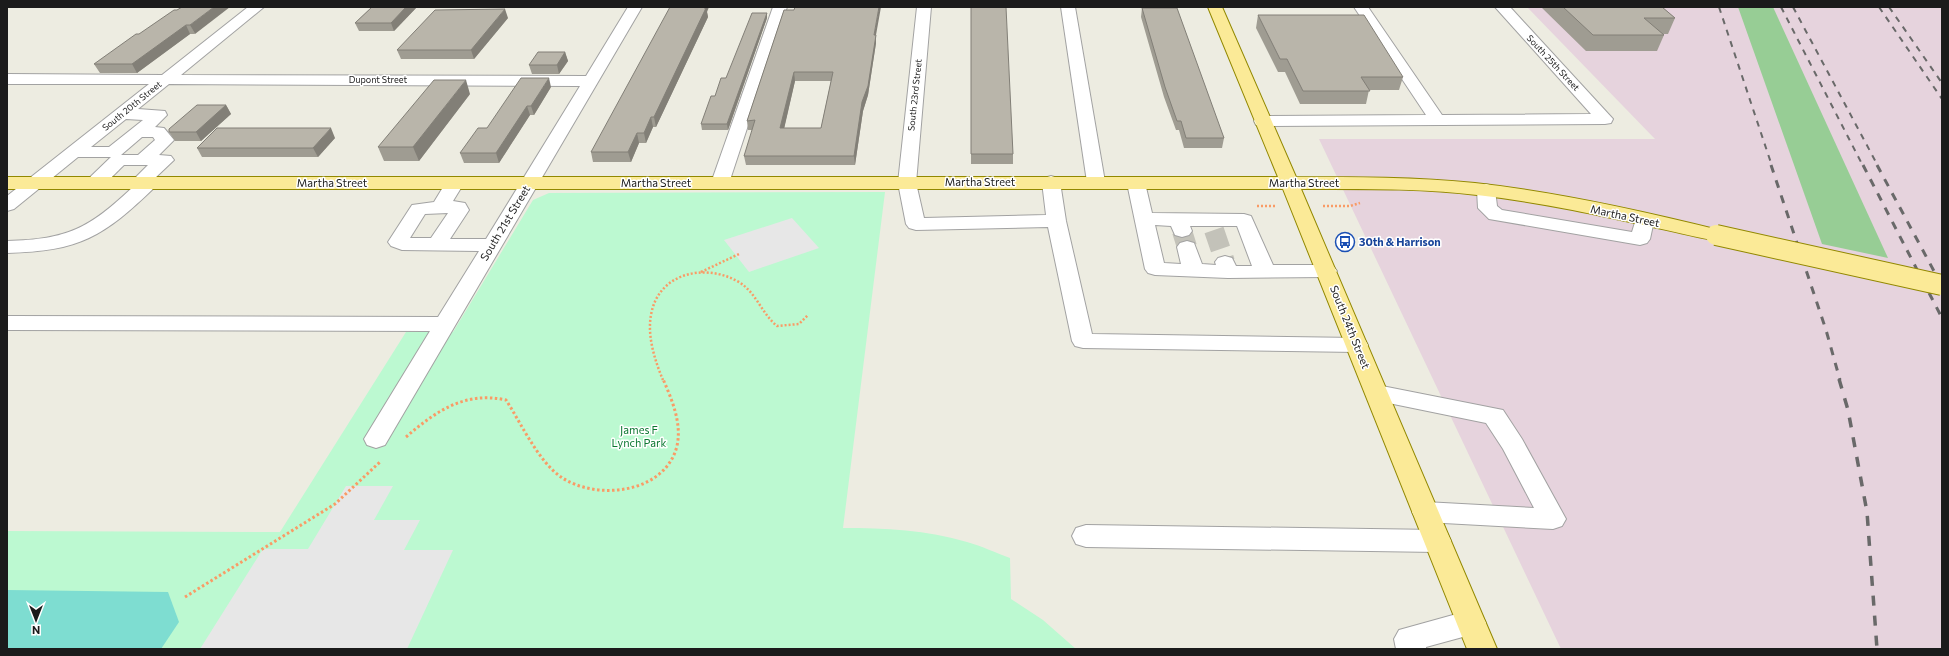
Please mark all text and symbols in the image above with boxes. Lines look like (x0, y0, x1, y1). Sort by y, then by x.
street label: South 25th Street (1525, 32, 1582, 93)
street label: South 23rd Street (905, 58, 924, 131)
street label: Dupont Street (349, 74, 407, 85)
street label: South 20th Street (100, 78, 164, 133)
street label: Martha Street (945, 175, 1016, 188)
street label: Martha Street (297, 176, 368, 189)
street label: Martha Street (621, 176, 692, 189)
street label: Martha Street (1269, 176, 1340, 189)
street label: South 21st Street (477, 182, 532, 263)
street label: Martha Street (1589, 202, 1661, 229)
bus stop icon: 30th & Harrison (1334, 231, 1356, 253)
place label: 30th & Harrison (1359, 235, 1441, 248)
street label: South 24th Street (1328, 283, 1373, 371)
park label: James F Lynch Park (612, 423, 666, 449)
north arrow (16, 600, 56, 640)
text: N (32, 624, 40, 637)

